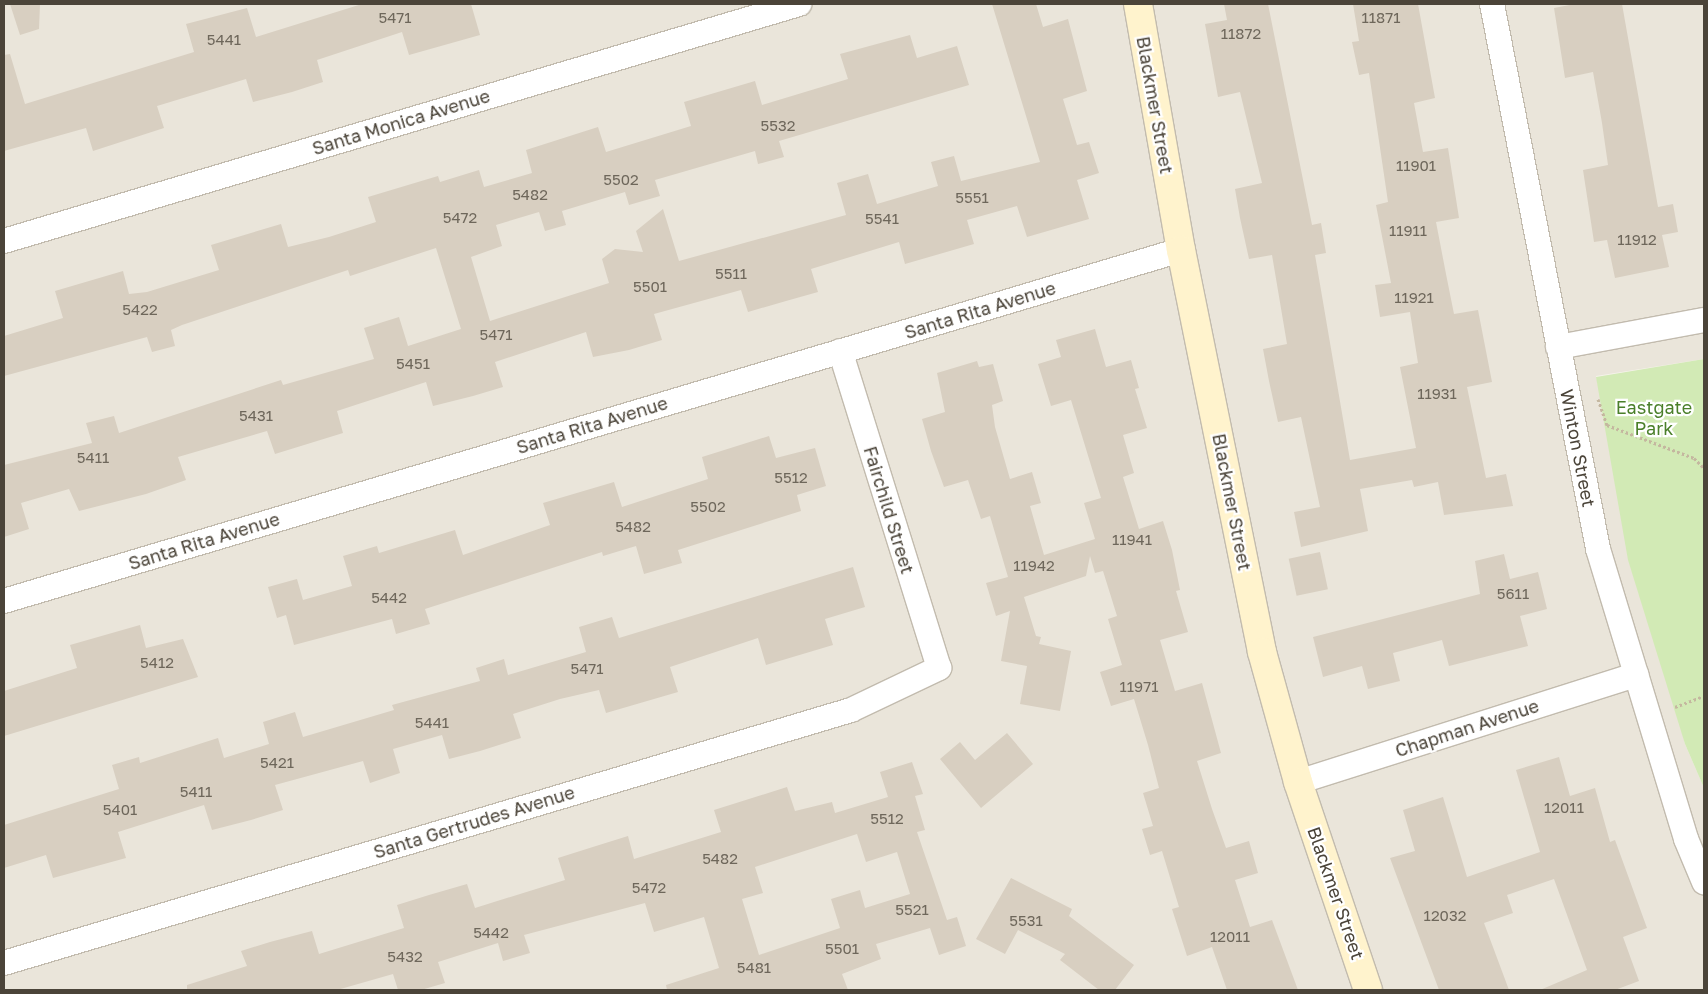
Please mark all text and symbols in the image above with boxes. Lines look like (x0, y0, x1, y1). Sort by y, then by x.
house number: 5471 (378, 9, 412, 27)
house number: 11871 (1362, 9, 1400, 27)
house number: 11872 (1221, 25, 1261, 43)
house number: 5441 (207, 31, 241, 49)
street label: Blackmer Street (1132, 35, 1178, 175)
street label: Santa Monica Avenue (310, 85, 492, 159)
house number: 5532 (761, 117, 795, 135)
house number: 11901 (1396, 157, 1436, 175)
house number: 5502 (603, 171, 639, 189)
house number: 5482 (512, 186, 548, 204)
house number: 5551 (955, 189, 989, 207)
house number: 5472 (443, 209, 477, 227)
house number: 5541 (865, 210, 899, 228)
house number: 11911 (1389, 222, 1427, 240)
house number: 11912 (1617, 231, 1657, 249)
house number: 5511 (715, 265, 747, 283)
street label: Santa Rita Avenue (902, 277, 1058, 343)
house number: 5501 (633, 278, 667, 296)
house number: 11921 (1394, 289, 1434, 307)
house number: 5422 (122, 301, 158, 319)
house number: 5471 (479, 326, 513, 344)
house number: 5451 (396, 355, 430, 373)
house number: 11931 (1417, 385, 1457, 403)
street label: Winton Street (1556, 387, 1600, 509)
street label: Santa Rita Avenue (514, 392, 670, 458)
park label: Eastgate Park (1616, 397, 1692, 439)
house number: 5431 (239, 407, 273, 425)
street label: Blackmer Street (1208, 432, 1256, 572)
street label: Fairchild Street (859, 444, 919, 576)
house number: 5411 (77, 449, 109, 467)
house number: 5512 (774, 469, 808, 487)
house number: 5502 (690, 498, 726, 516)
street label: Santa Rita Avenue (126, 508, 282, 574)
house number: 5482 (615, 518, 651, 536)
house number: 11941 (1112, 531, 1152, 549)
house number: 11942 (1013, 557, 1055, 575)
house number: 5611 (1497, 585, 1529, 603)
house number: 5442 (371, 589, 407, 607)
house number: 5412 (140, 654, 174, 672)
house number: 5471 (570, 660, 604, 678)
house number: 11971 (1120, 678, 1158, 696)
street label: Chapman Avenue (1392, 695, 1542, 761)
house number: 5441 (415, 714, 449, 732)
house number: 5421 (260, 754, 294, 772)
street label: Santa Gertrudes Avenue (371, 781, 577, 863)
house number: 5411 (180, 783, 212, 801)
house number: 12011 (1544, 799, 1584, 817)
house number: 5401 (103, 801, 137, 819)
house number: 5512 (870, 810, 904, 828)
street label: Blackmer Street (1303, 824, 1369, 962)
house number: 5482 (702, 850, 738, 868)
house number: 5472 (632, 879, 666, 897)
house number: 5521 (895, 901, 929, 919)
house number: 12032 (1424, 907, 1466, 925)
house number: 5531 (1009, 912, 1043, 930)
house number: 5442 (473, 924, 509, 942)
house number: 12011 (1210, 928, 1250, 946)
house number: 5501 (825, 940, 859, 958)
house number: 5432 (387, 948, 423, 966)
house number: 5481 (737, 959, 771, 977)

